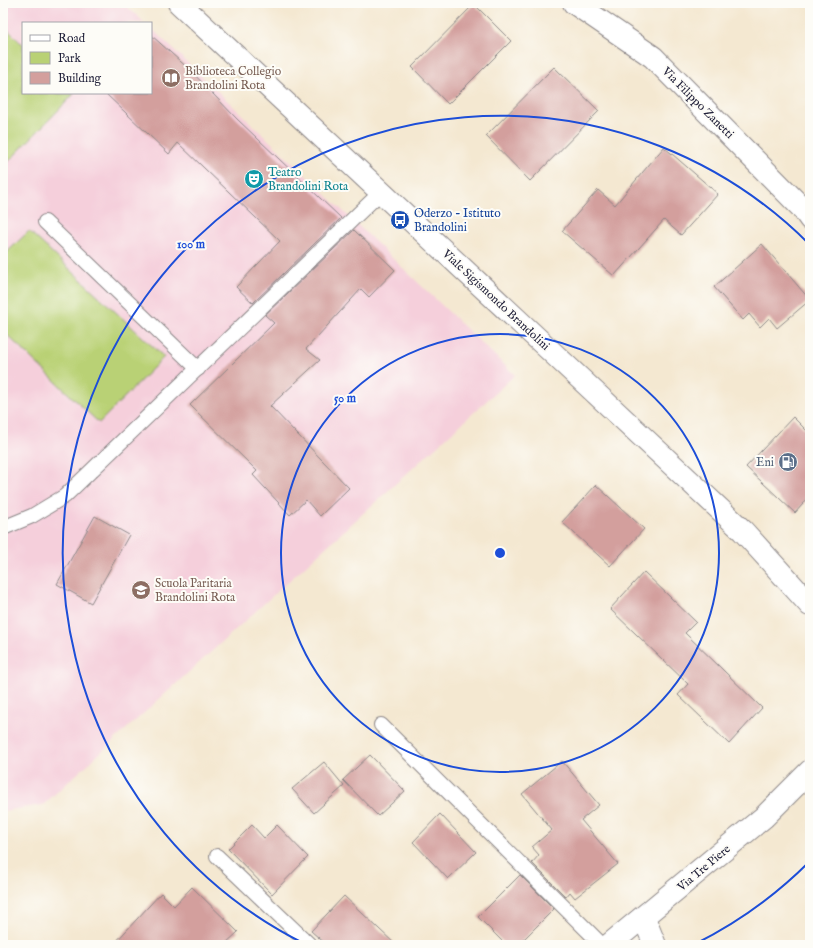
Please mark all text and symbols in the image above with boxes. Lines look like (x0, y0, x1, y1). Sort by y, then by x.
legend (22, 22, 152, 94)
text: Road (58, 31, 86, 46)
text: Park (58, 51, 81, 66)
street label: Via Filippo Zanetti (658, 63, 737, 143)
place label: Biblioteca Collegio Brandolini Rota (185, 64, 282, 93)
library icon: Biblioteca Collegio Brandolini Rota (160, 67, 182, 89)
text: Building (58, 71, 102, 86)
place label: Teatro Brandolini Rota (268, 165, 349, 194)
theatre icon: Teatro Brandolini Rota (243, 168, 265, 190)
place label: Oderzo - Istituto Brandolini (414, 206, 501, 235)
bus stop icon: Oderzo - Istituto Brandolini (389, 209, 411, 231)
text: 100 m (177, 237, 206, 252)
street label: Viale Sigismondo Brandolini (438, 246, 553, 354)
text: 50 m (334, 391, 357, 406)
fuel station icon: Eni (777, 451, 799, 473)
place label: Eni (756, 455, 774, 470)
centre of rings (493, 546, 507, 560)
place label: Scuola Paritaria Brandolini Rota (155, 576, 236, 605)
school or university icon: Scuola Paritaria Brandolini Rota (130, 579, 152, 601)
street label: Via Tre Piere (674, 841, 734, 895)

